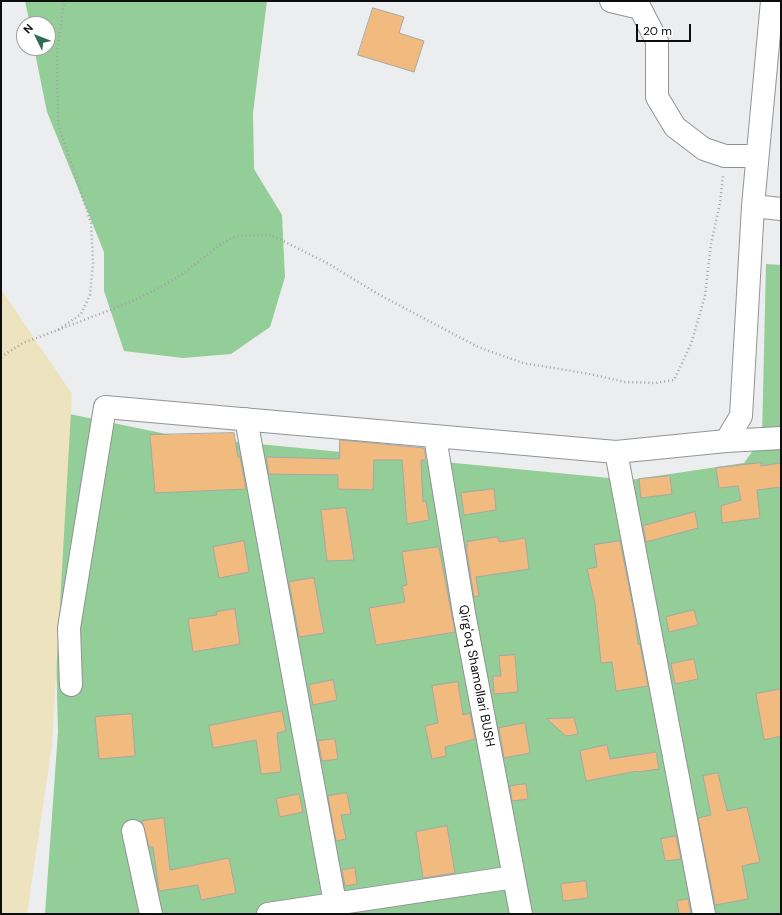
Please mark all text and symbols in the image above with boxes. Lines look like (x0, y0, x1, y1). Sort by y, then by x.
north arrow (16, 16, 56, 56)
scale bar (638, 16, 693, 42)
text: N (20, 21, 36, 36)
text: 20 m (643, 23, 672, 39)
street label: Qirg'oq Shamollari BUSH (455, 604, 497, 748)

